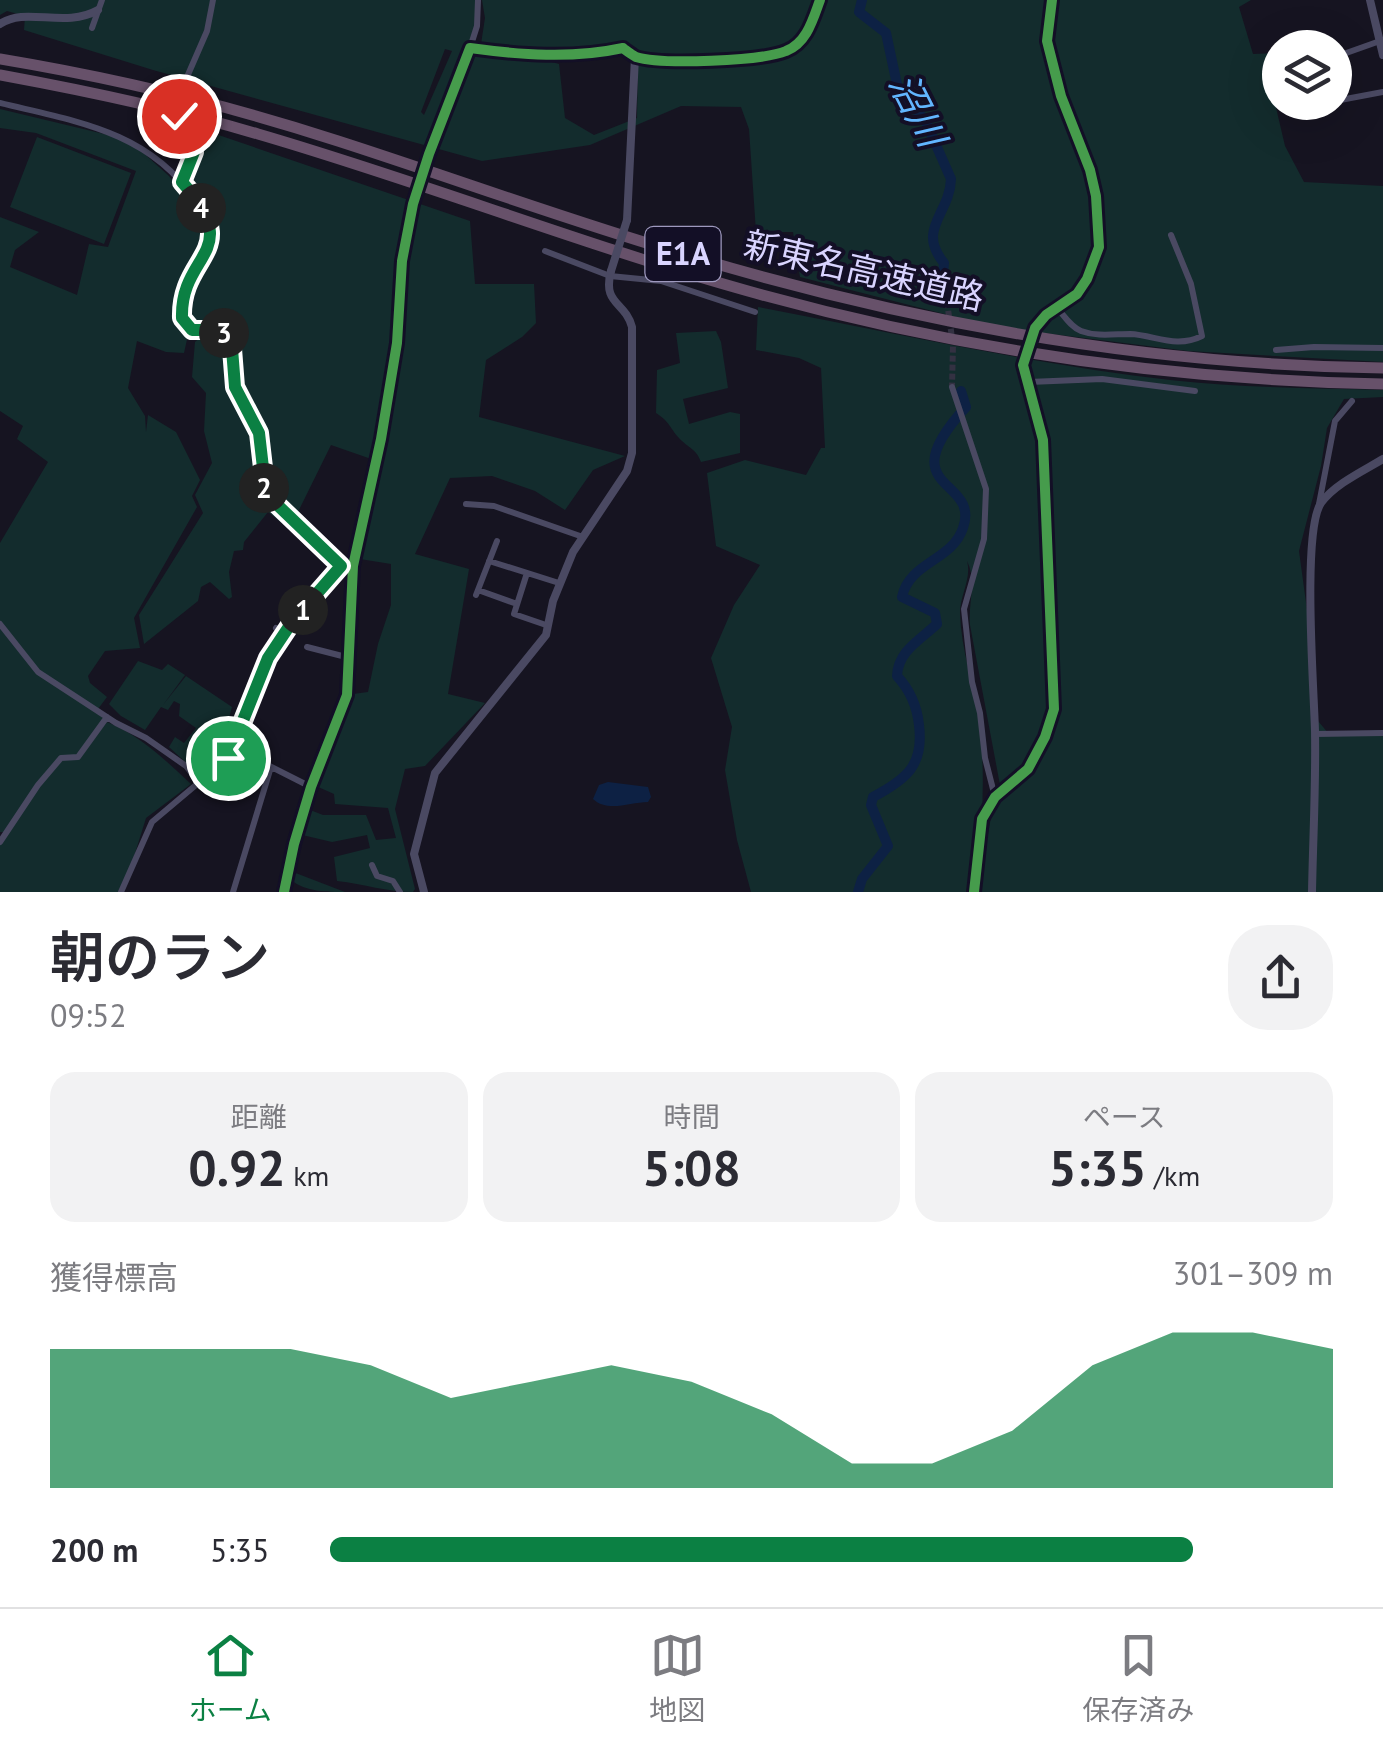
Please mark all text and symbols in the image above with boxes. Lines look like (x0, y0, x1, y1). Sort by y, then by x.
map controls (1262, 30, 1352, 120)
button: layers (1262, 30, 1352, 120)
water label: 沼川 (879, 64, 959, 158)
pin (137, 74, 222, 159)
icon: check (152, 89, 207, 144)
pin: 4 (176, 183, 226, 233)
text: 4 (193, 189, 209, 226)
street label: 新東名高速道路 (740, 220, 989, 320)
road number: E1A (646, 227, 720, 281)
pin: 3 (199, 308, 249, 358)
text: 3 (216, 314, 232, 351)
pin: 2 (239, 463, 289, 513)
text: 2 (256, 469, 272, 506)
pin: 1 (278, 585, 328, 635)
text: 1 (295, 591, 311, 628)
pin (186, 716, 271, 801)
icon: arrive (201, 731, 256, 786)
text: 朝のラン (50, 921, 270, 992)
button: share (1228, 925, 1333, 1030)
text: 09:52 (50, 994, 127, 1036)
text: 距離 (231, 1098, 287, 1135)
text: 時間 (663, 1098, 720, 1135)
text: ペース (1083, 1098, 1165, 1135)
text: 0.92 (188, 1135, 286, 1200)
text: 5:08 (642, 1135, 741, 1200)
text: 5:35 (1048, 1135, 1147, 1200)
text: km (286, 1157, 329, 1194)
text: /km (1147, 1157, 1200, 1194)
text: 301–309 m (1173, 1252, 1333, 1294)
text: 獲得標高 (50, 1256, 178, 1298)
text: 200 m (50, 1529, 138, 1571)
text: 5:35 (210, 1529, 269, 1571)
tab: ホーム (189, 1628, 272, 1728)
tab: 地図 (649, 1628, 705, 1728)
tab: 保存済み (1082, 1628, 1194, 1728)

